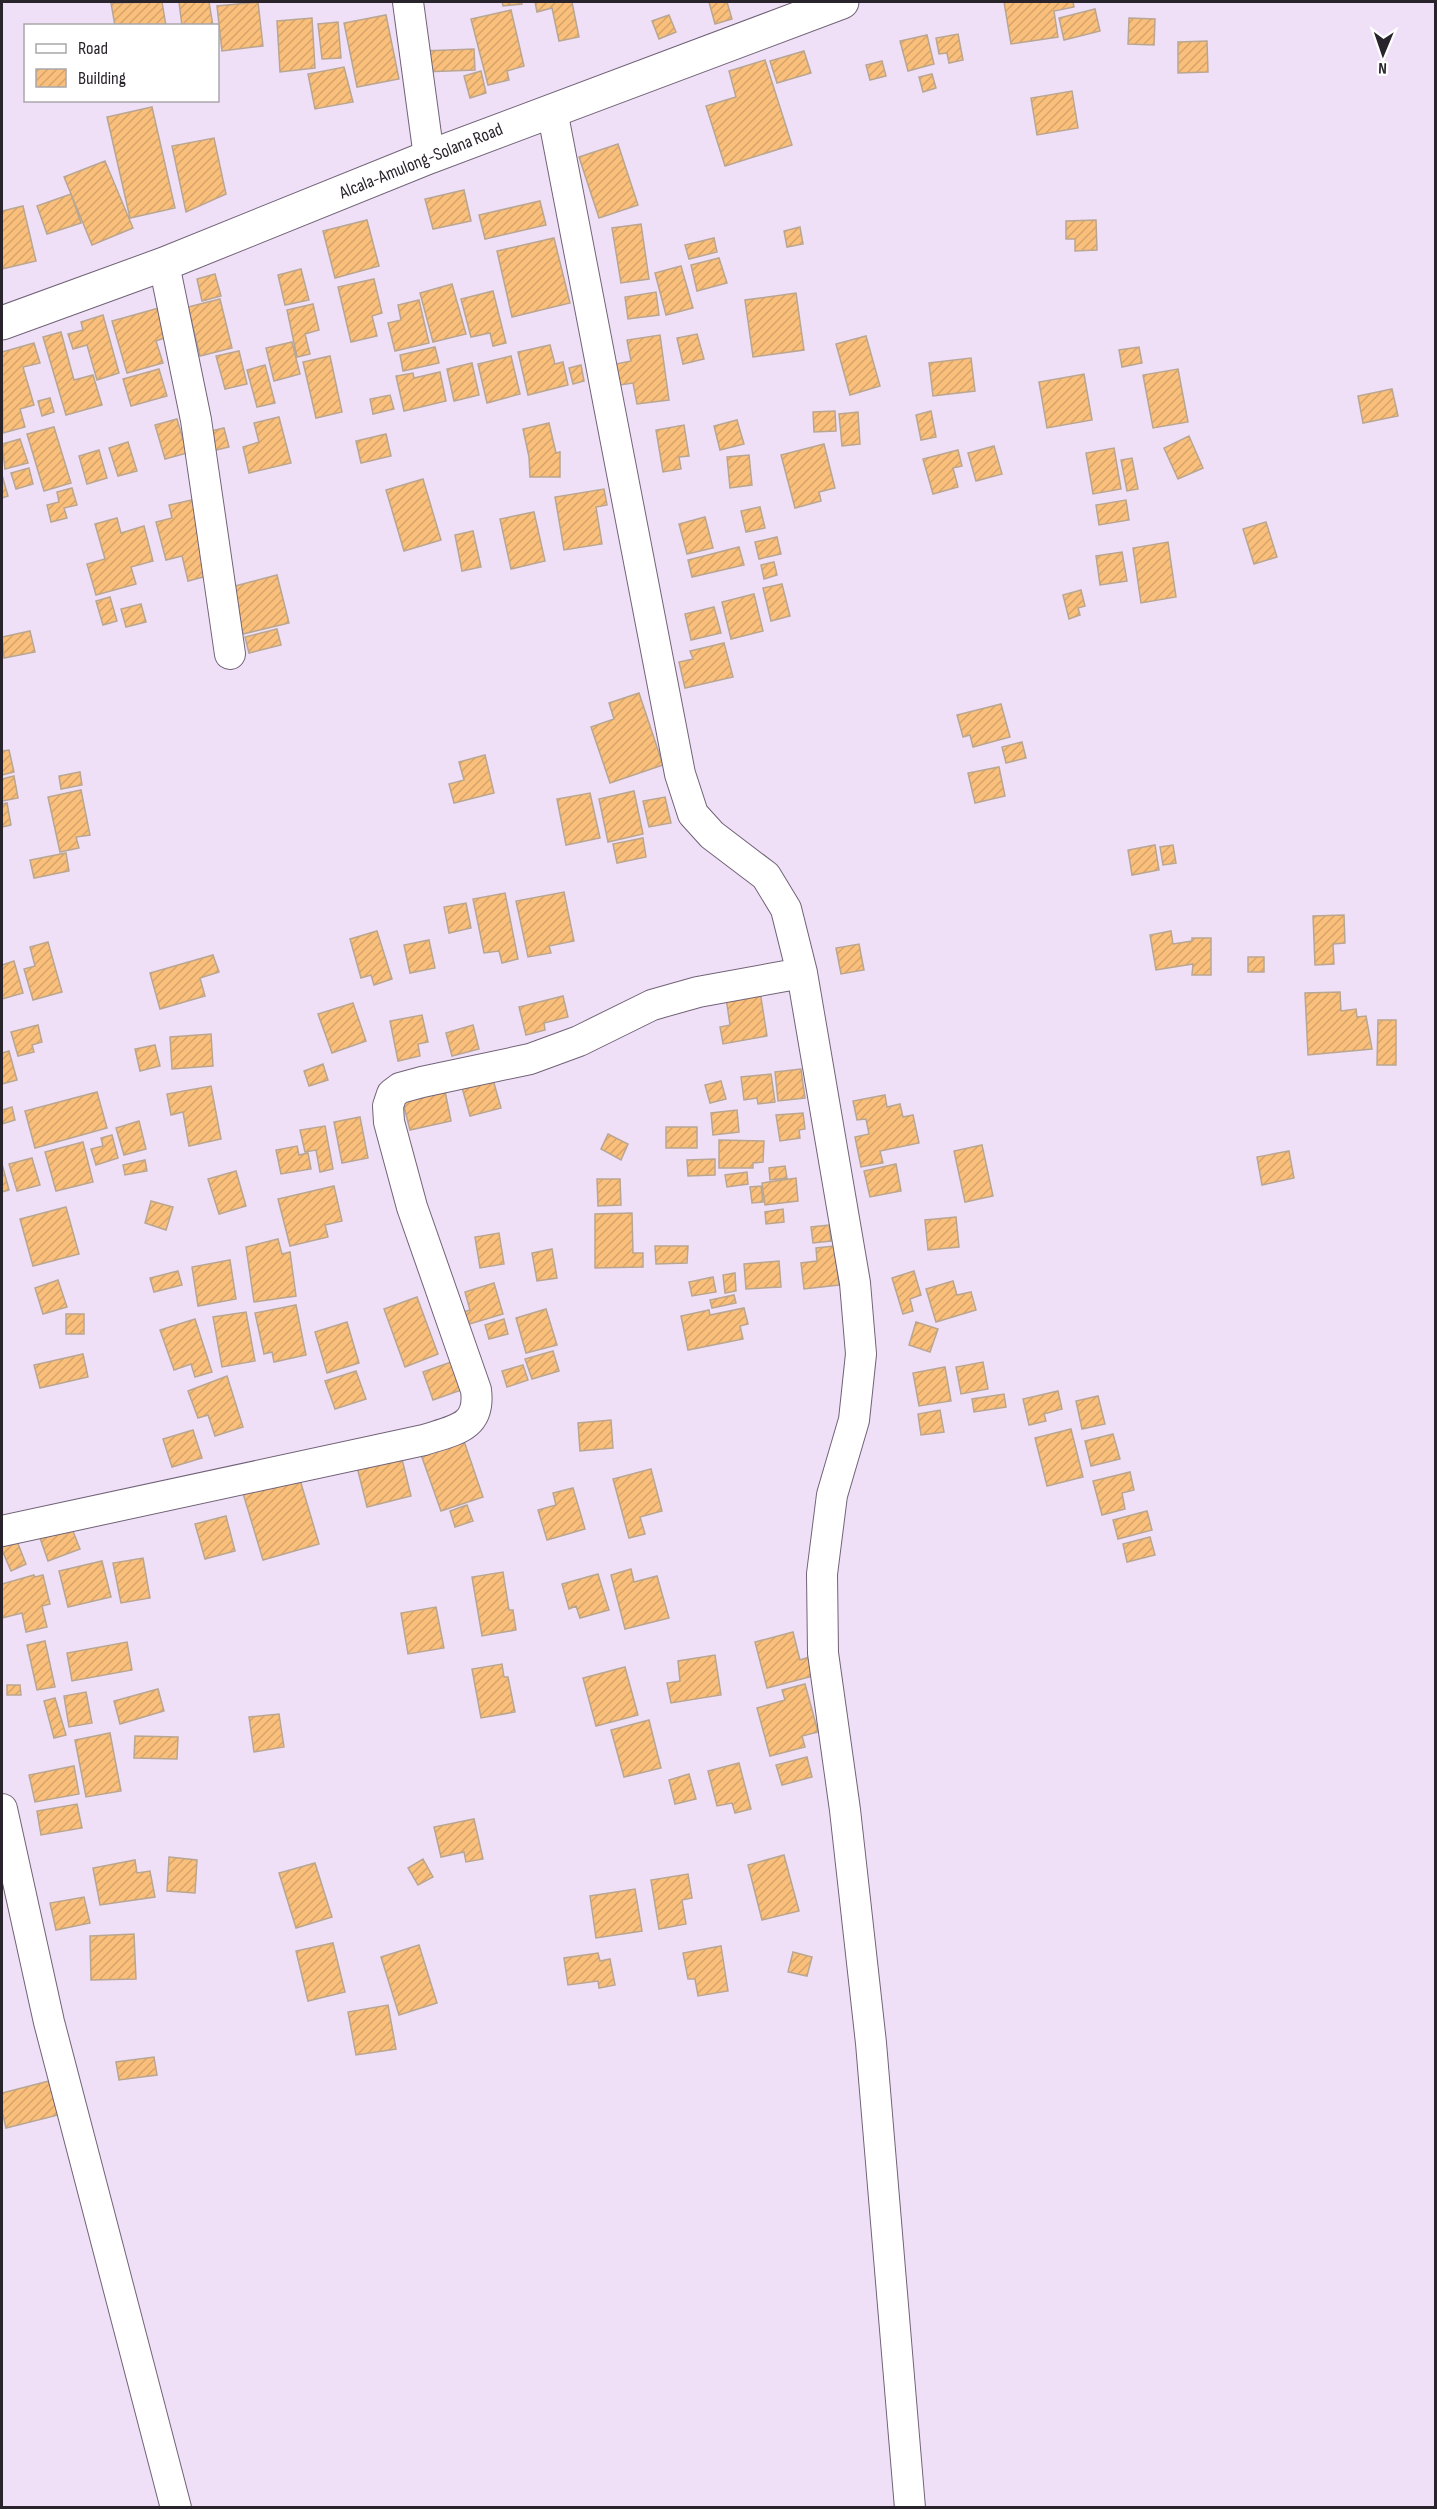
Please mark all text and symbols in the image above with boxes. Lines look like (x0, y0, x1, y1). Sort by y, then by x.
legend (24, 24, 219, 102)
north arrow (1353, 24, 1413, 84)
text: Road (78, 38, 108, 59)
text: N (1378, 58, 1387, 77)
text: Building (78, 68, 126, 89)
street label: Alcala-Amulong-Solana Road (335, 119, 506, 204)

